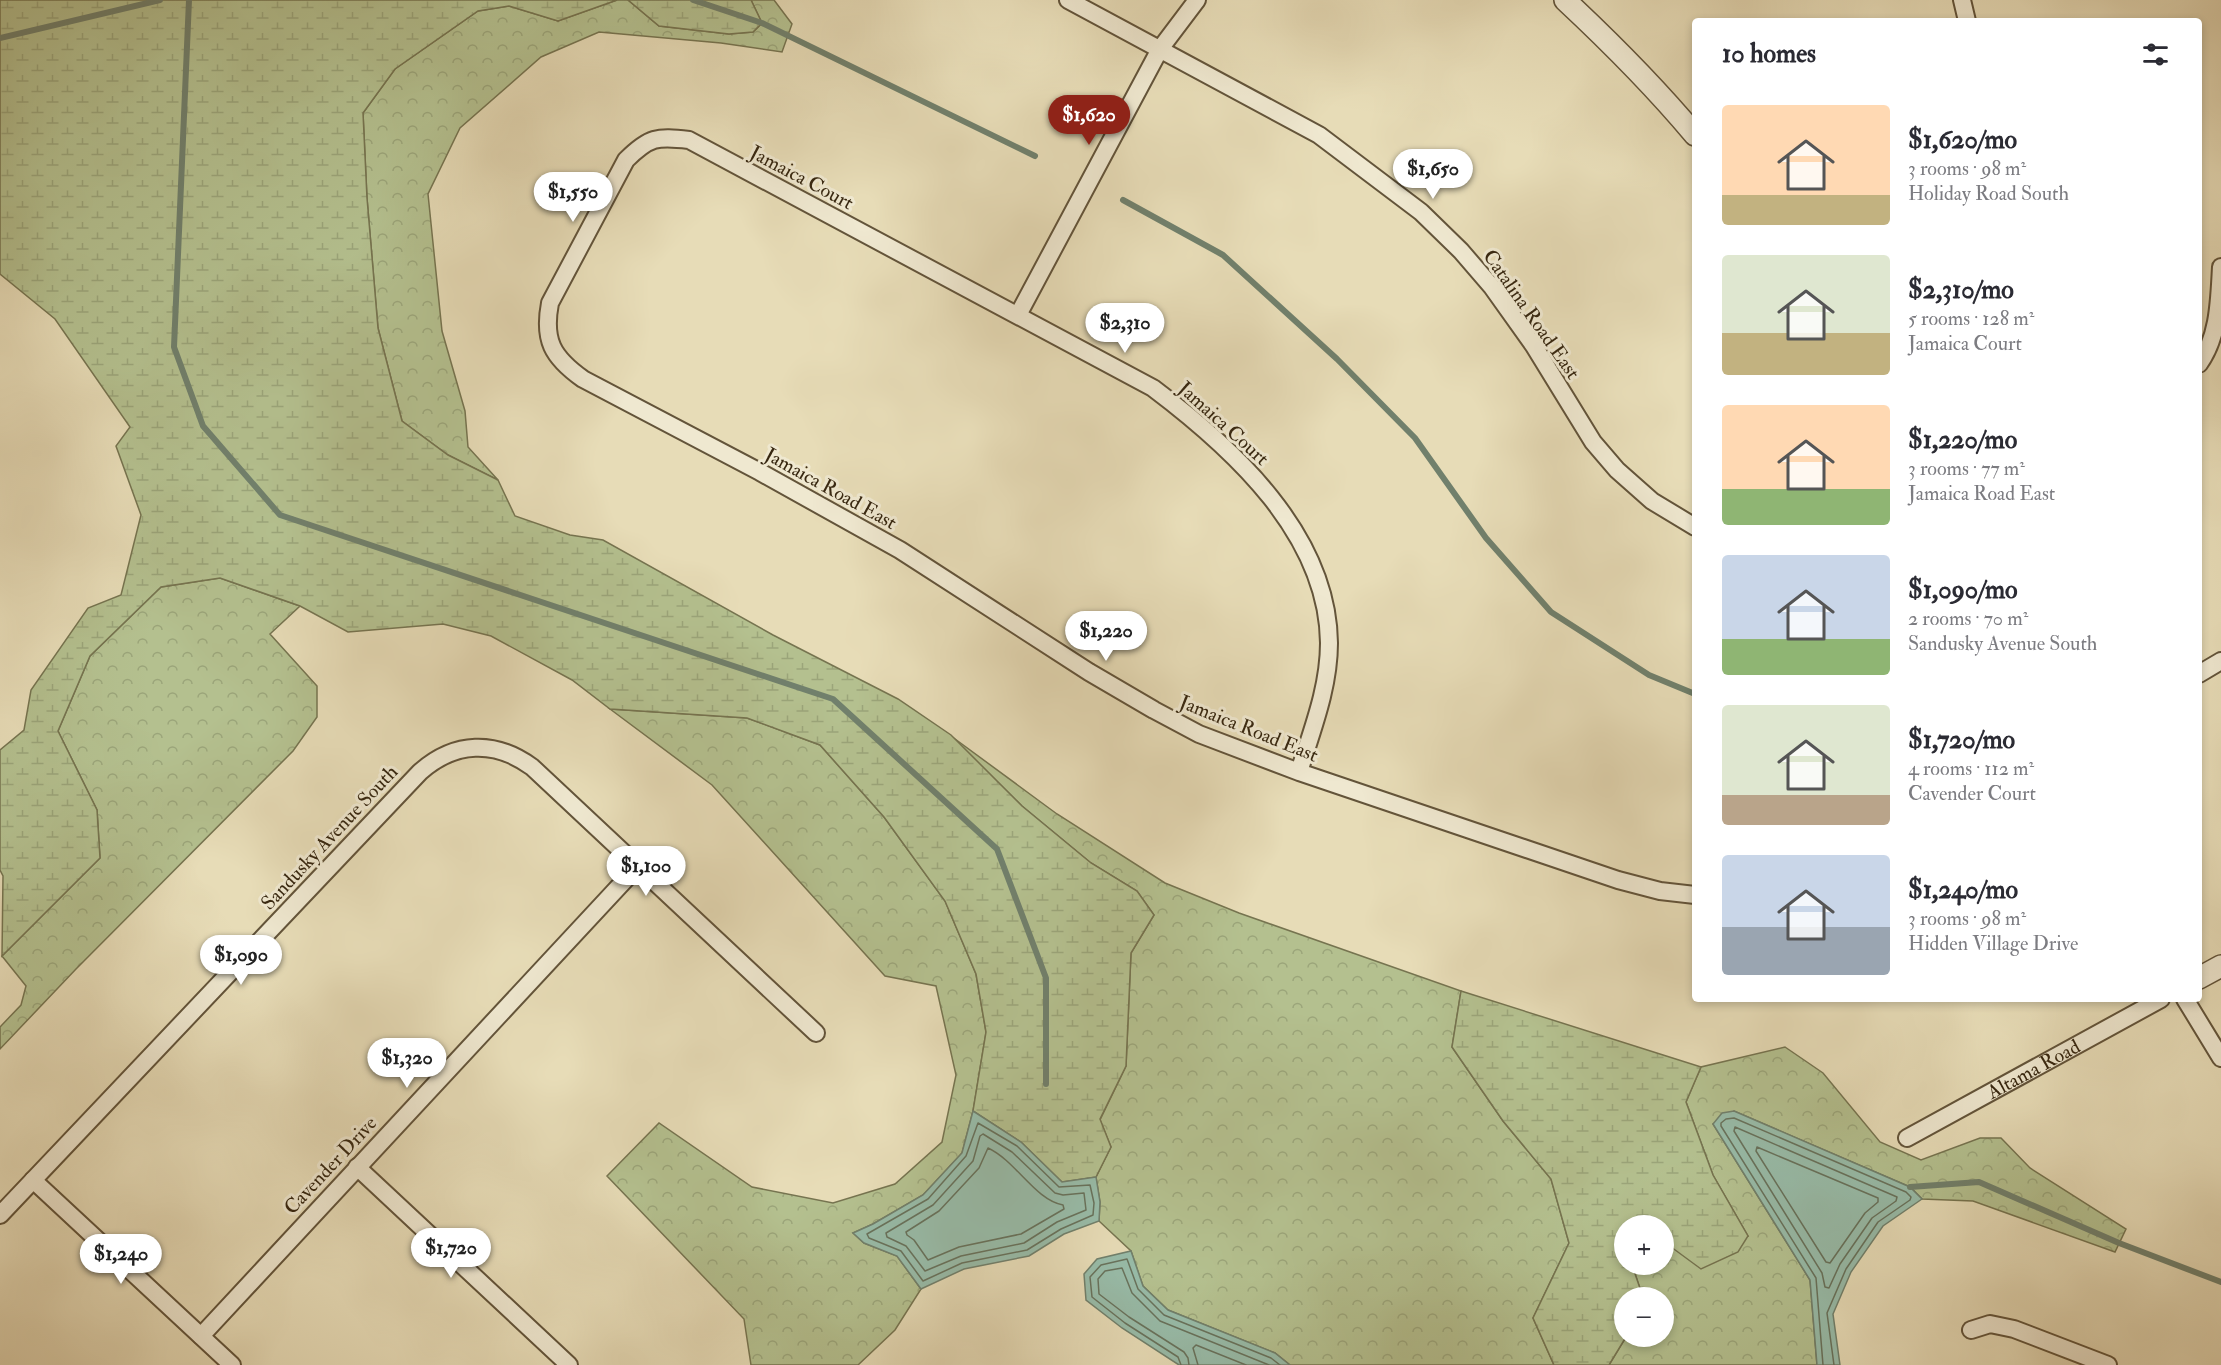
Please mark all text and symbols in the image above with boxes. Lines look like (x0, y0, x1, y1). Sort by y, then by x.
text: 10 homes (1722, 38, 1816, 70)
icon: filters (2139, 38, 2172, 71)
pin: $1,620 (1040, 95, 1138, 146)
text: $1,620 (1062, 102, 1116, 127)
text: $1,620/mo (1908, 124, 2017, 156)
icon: home (1770, 129, 1842, 201)
street label: Jamaica Court (745, 139, 858, 215)
pin: $1,650 (1384, 149, 1482, 200)
text: $1,650 (1407, 156, 1459, 181)
text: 3 rooms · 98 m² (1908, 156, 2026, 181)
pin: $1,550 (524, 172, 622, 223)
text: $1,550 (548, 179, 598, 204)
text: Holiday Road South (1908, 181, 2069, 206)
street label: Catalina Road East (1478, 245, 1586, 384)
text: $2,310/mo (1908, 274, 2014, 306)
icon: home (1770, 279, 1842, 351)
pin: $2,310 (1076, 303, 1174, 354)
text: 5 rooms · 128 m² (1908, 306, 2034, 331)
text: $2,310 (1099, 310, 1151, 335)
text: Jamaica Court (1908, 331, 2022, 356)
street label: Jamaica Court (1172, 375, 1275, 471)
text: $1,220/mo (1908, 424, 2017, 456)
icon: home (1770, 429, 1842, 501)
street label: Jamaica Road East (759, 441, 902, 535)
text: 3 rooms · 77 m² (1908, 456, 2025, 481)
text: Jamaica Road East (1908, 481, 2055, 506)
text: $1,090/mo (1908, 574, 2018, 606)
icon: home (1770, 579, 1842, 651)
text: 2 rooms · 70 m² (1908, 606, 2028, 631)
pin: $1,220 (1057, 611, 1155, 662)
text: $1,220 (1079, 618, 1133, 643)
text: Sandusky Avenue South (1908, 631, 2097, 656)
street label: Jamaica Road East (1175, 689, 1322, 768)
text: $1,720/mo (1908, 724, 2015, 756)
icon: home (1770, 729, 1842, 801)
text: 4 rooms · 112 m² (1908, 756, 2034, 781)
street label: Sandusky Avenue South (256, 759, 403, 915)
text: Cavender Court (1908, 781, 2036, 806)
pin: $1,100 (597, 846, 695, 897)
text: $1,100 (621, 853, 671, 878)
text: $1,240/mo (1908, 874, 2018, 906)
icon: home (1770, 879, 1842, 951)
text: 3 rooms · 98 m² (1908, 906, 2026, 931)
text: Hidden Village Drive (1908, 931, 2078, 956)
pin: $1,090 (192, 935, 290, 986)
text: $1,090 (214, 942, 268, 967)
street label: Altama Road (1982, 1034, 2085, 1105)
pin: $1,320 (358, 1038, 456, 1089)
text: $1,320 (381, 1045, 433, 1070)
street label: Cavender Drive (279, 1111, 382, 1220)
map controls (1614, 1215, 1674, 1347)
button: + (1614, 1215, 1674, 1275)
pin: $1,720 (402, 1228, 500, 1279)
pin: $1,240 (72, 1234, 170, 1285)
text: $1,720 (425, 1235, 477, 1260)
text: $1,240 (94, 1241, 148, 1266)
button: − (1614, 1287, 1674, 1347)

